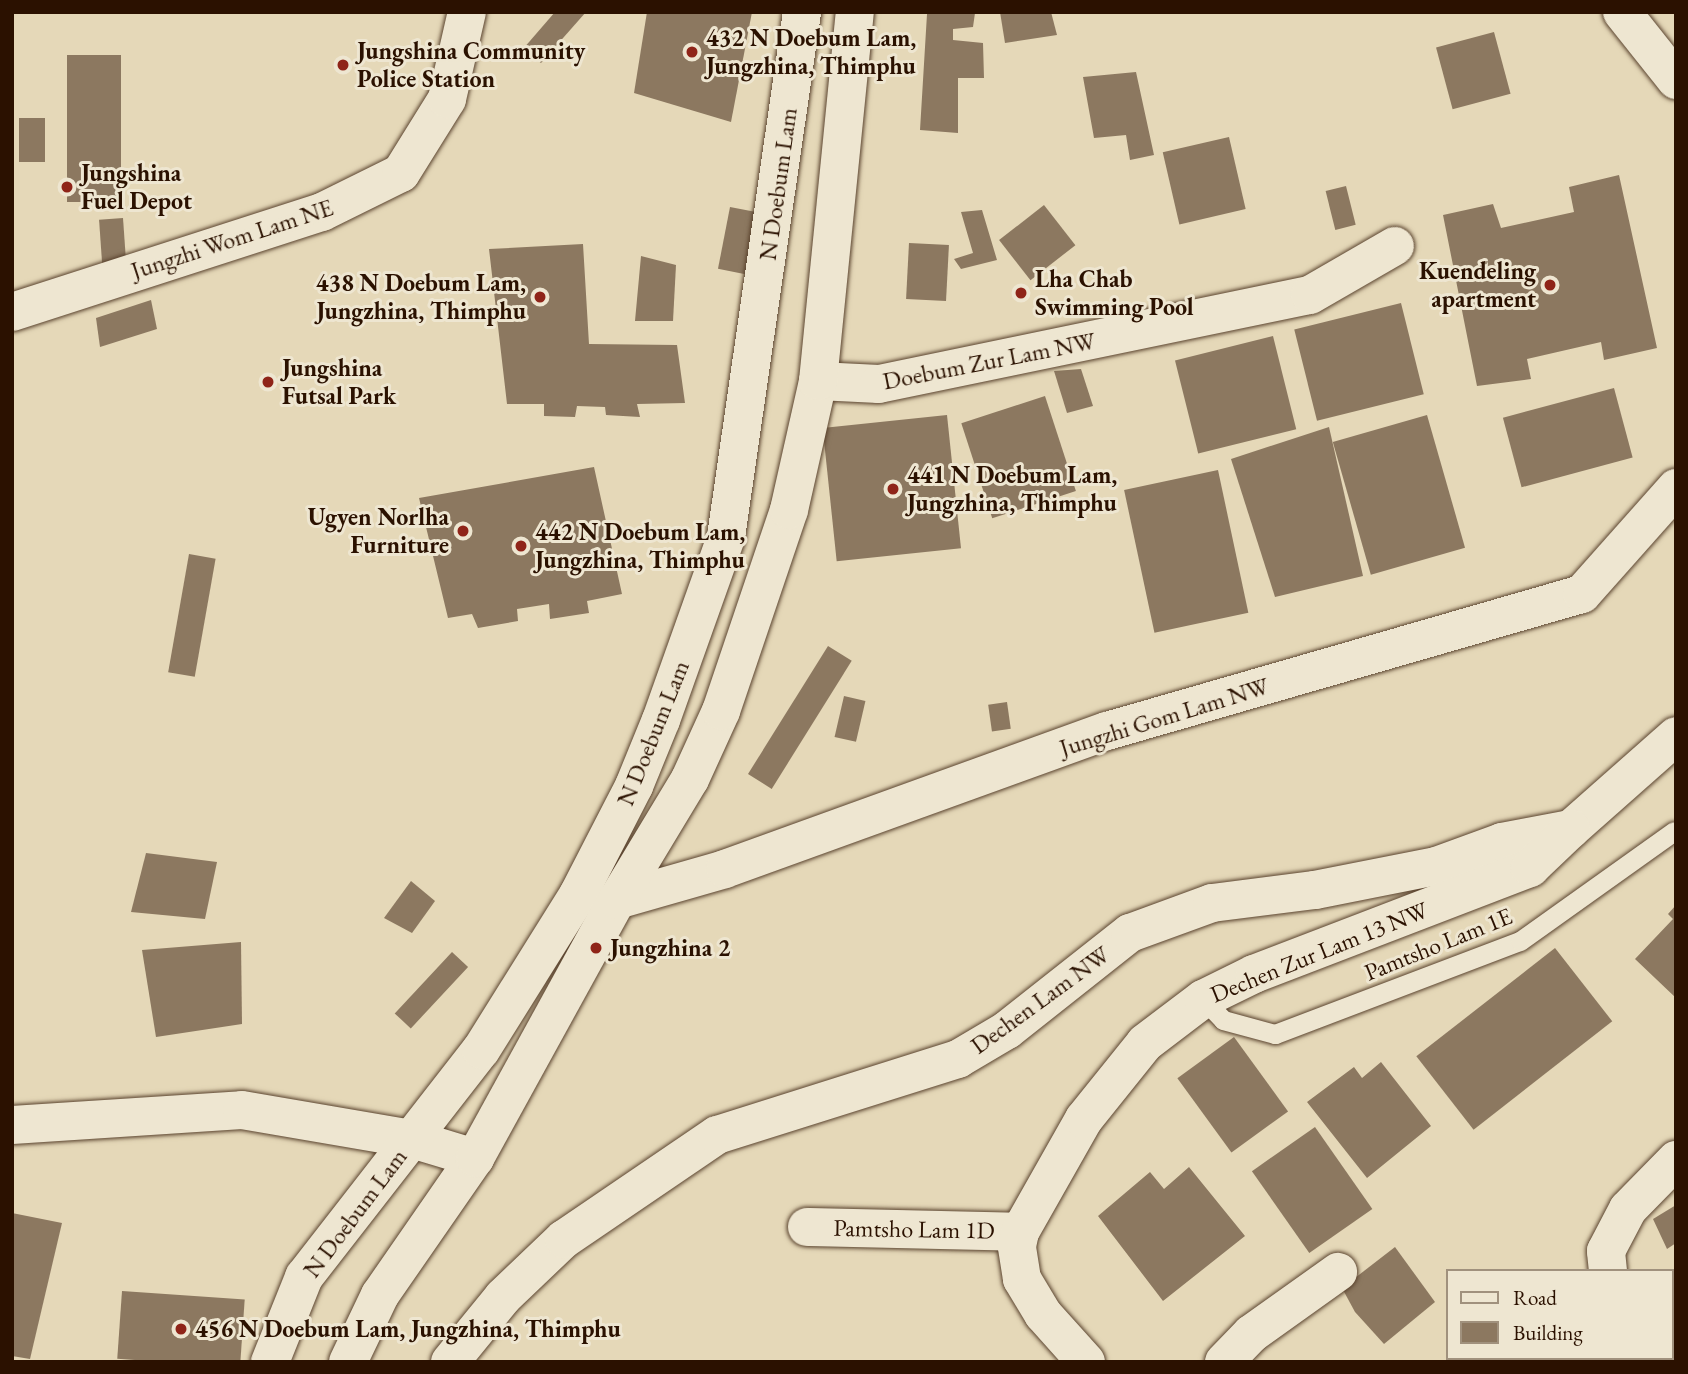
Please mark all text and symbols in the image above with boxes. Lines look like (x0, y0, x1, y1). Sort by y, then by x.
place label: 432 N Doebum Lam, Jungzhina, Thimphu (706, 24, 916, 80)
place label: Jungshina Community Police Station (357, 37, 585, 93)
marker: 432 N Doebum Lam, Jungzhina, Thimphu (684, 44, 700, 60)
marker: Jungshina Community Police Station (335, 57, 351, 73)
street label: N Doebum Lam (753, 106, 803, 262)
place label: Jungshina Fuel Depot (81, 159, 192, 215)
marker: Jungshina Fuel Depot (59, 179, 75, 195)
street label: Jungzhi Wom Lam NE (127, 193, 337, 285)
place label: Kuendeling apartment (1419, 257, 1536, 313)
place label: Lha Chab Swimming Pool (1035, 265, 1194, 321)
place label: 438 N Doebum Lam, Jungzhina, Thimphu (316, 269, 526, 325)
marker: Kuendeling apartment (1542, 277, 1558, 293)
marker: Lha Chab Swimming Pool (1013, 285, 1029, 301)
marker: 438 N Doebum Lam, Jungzhina, Thimphu (532, 289, 548, 305)
street label: Doebum Zur Lam NW (880, 326, 1098, 396)
place label: Jungshina Futsal Park (282, 354, 396, 410)
marker: Jungshina Futsal Park (260, 374, 276, 390)
place label: 441 N Doebum Lam, Jungzhina, Thimphu (907, 461, 1117, 517)
marker: 441 N Doebum Lam, Jungzhina, Thimphu (885, 481, 901, 497)
place label: Ugyen Norlha Furniture (308, 503, 449, 559)
place label: 442 N Doebum Lam, Jungzhina, Thimphu (535, 518, 745, 574)
marker: Ugyen Norlha Furniture (455, 523, 471, 539)
marker: 442 N Doebum Lam, Jungzhina, Thimphu (513, 538, 529, 554)
street label: N Doebum Lam (611, 656, 695, 810)
street label: Jungzhi Gom Lam NW (1056, 672, 1272, 762)
street label: Dechen Zur Lam 13 NW (1206, 895, 1432, 1009)
street label: Pamtsho Lam 1E (1360, 901, 1516, 987)
place label: Jungzhina 2 (610, 934, 731, 962)
marker: Jungzhina 2 (588, 940, 604, 956)
street label: Dechen Lam NW (965, 940, 1115, 1060)
street label: N Doebum Lam (297, 1143, 413, 1283)
street label: Pamtsho Lam 1D (833, 1213, 995, 1245)
legend (1446, 1269, 1674, 1360)
text: Road (1513, 1284, 1557, 1311)
place label: 456 N Doebum Lam, Jungzhina, Thimphu (195, 1315, 621, 1343)
text: Building (1513, 1319, 1583, 1346)
marker: 456 N Doebum Lam, Jungzhina, Thimphu (173, 1321, 189, 1337)

